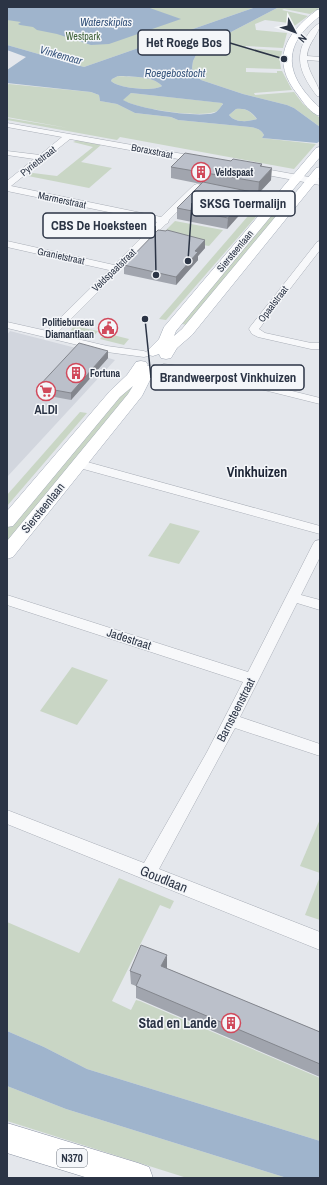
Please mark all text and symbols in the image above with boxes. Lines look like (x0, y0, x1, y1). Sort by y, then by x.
north arrow (275, 12, 315, 52)
water label: Waterskiplas (80, 15, 132, 29)
park label: Westpark (66, 30, 101, 43)
callout: Het Roege Bos (138, 30, 230, 55)
text: N (295, 32, 310, 46)
text: Het Roege Bos (146, 34, 222, 51)
water label: Vinkemaar (38, 42, 85, 68)
water label: Roegebostocht (145, 66, 206, 80)
street label: Boraxstraat (130, 141, 175, 162)
street label: Pyrietstraat (17, 143, 59, 179)
building icon: Veldspaat (190, 161, 212, 183)
place label: Veldspaat (215, 166, 253, 179)
street label: Marmerstraat (37, 189, 88, 212)
callout: SKSG Toermalijn (192, 191, 295, 216)
text: SKSG Toermalijn (200, 195, 286, 212)
callout: CBS De Hoeksteen (43, 213, 155, 238)
text: CBS De Hoeksteen (51, 217, 147, 234)
street label: Siersteenlaan (214, 227, 256, 275)
street label: Granietstraat (36, 245, 86, 267)
street label: Veldspaatstraat (89, 245, 139, 294)
street label: Opaalstraat (255, 283, 291, 325)
place label: Politiebureau Diamantlaan (42, 316, 94, 341)
public building icon: Politiebureau Diamantlaan (97, 317, 119, 339)
building icon: Fortuna (65, 362, 87, 384)
callout: Brandweerpost Vinkhuizen (151, 365, 304, 390)
place label: Fortuna (90, 367, 121, 380)
text: Brandweerpost Vinkhuizen (160, 369, 296, 386)
supermarket icon: ALDI (35, 380, 57, 402)
place label: ALDI (35, 402, 58, 418)
district label: Vinkhuizen (227, 463, 287, 481)
street label: Siersteenlaan (18, 479, 68, 537)
street label: Jadestraat (105, 624, 154, 654)
street label: Barnsteenstraat (213, 675, 259, 745)
street label: Goudlaan (138, 861, 190, 897)
building icon: Stad en Lande (220, 1012, 242, 1034)
place label: Stad en Lande (139, 1014, 217, 1032)
road number: N370 (57, 1149, 87, 1167)

